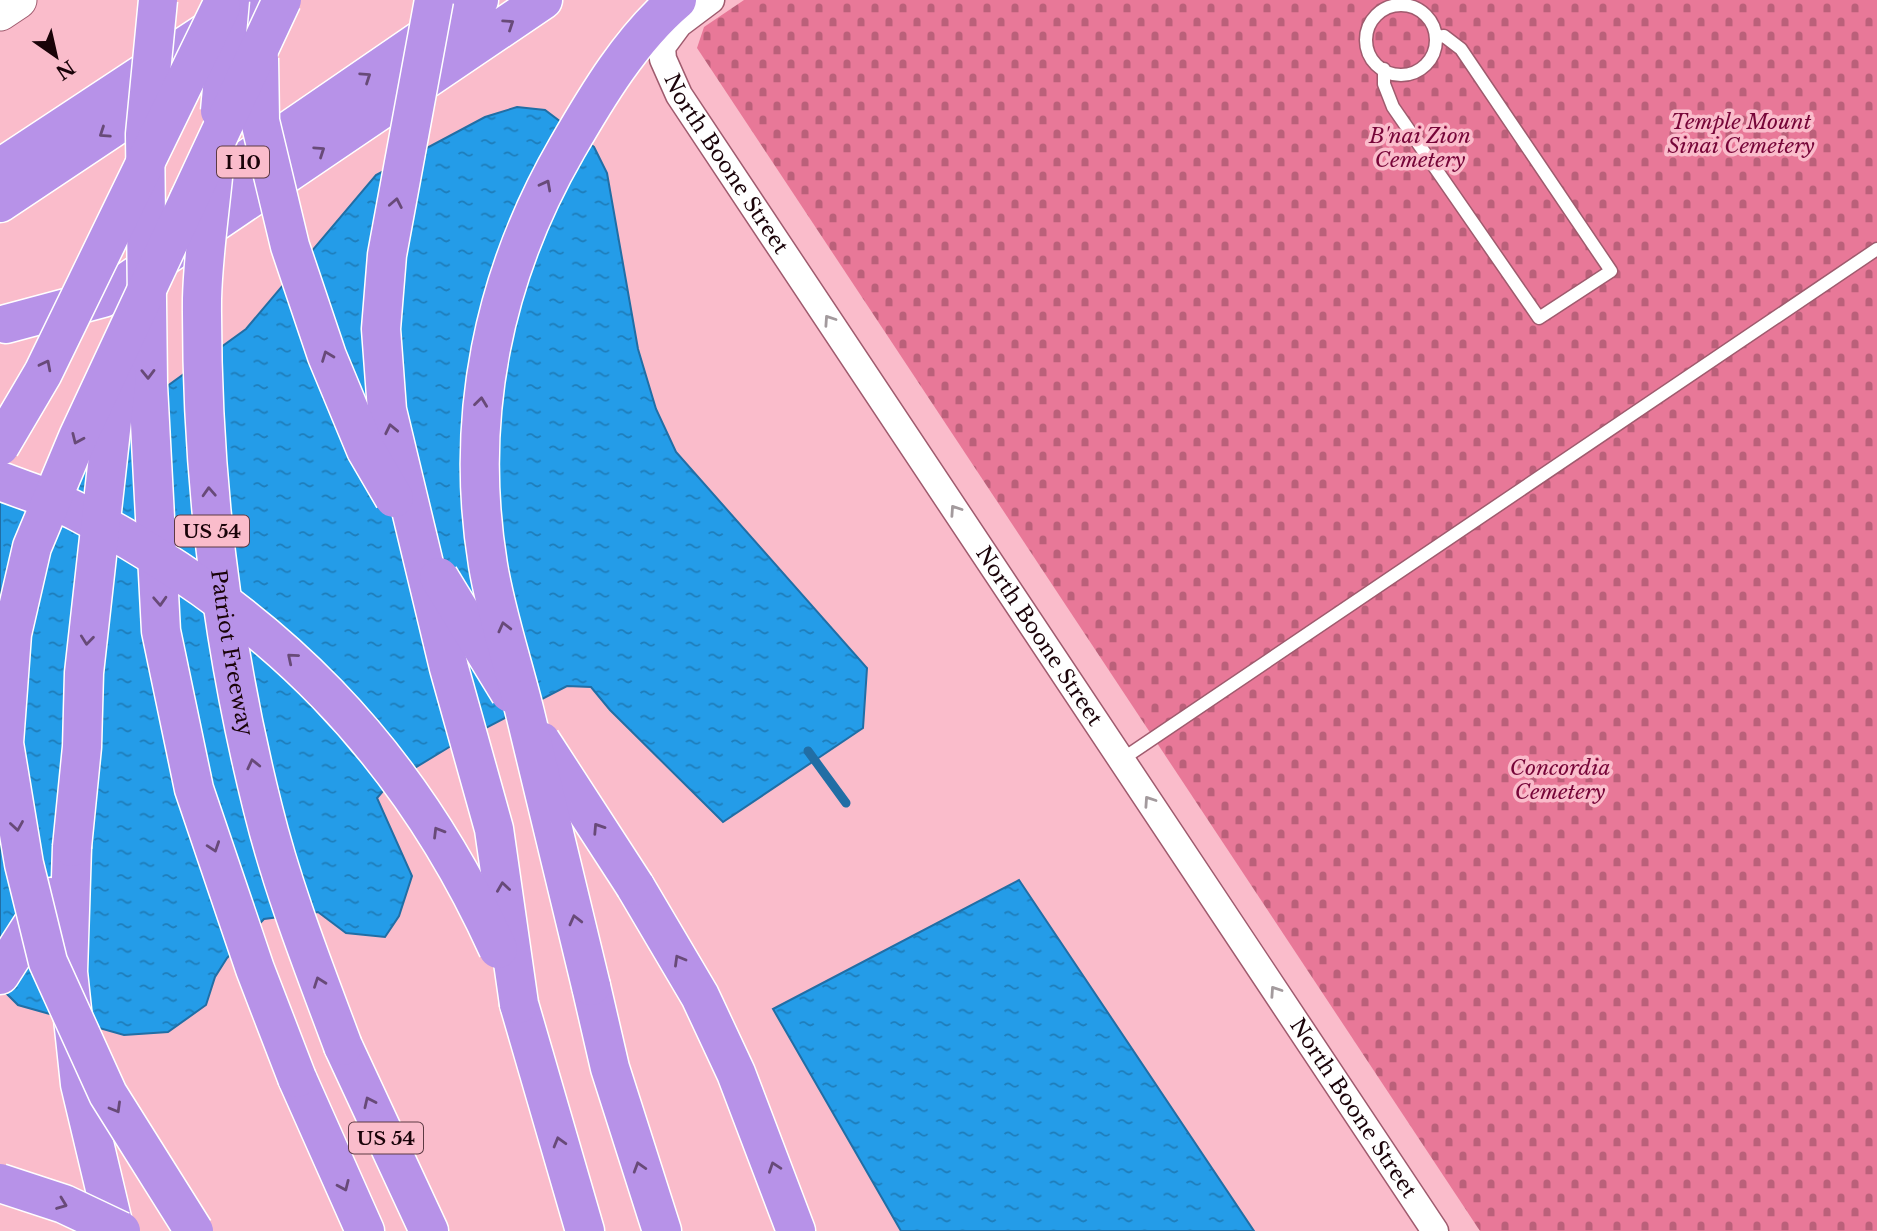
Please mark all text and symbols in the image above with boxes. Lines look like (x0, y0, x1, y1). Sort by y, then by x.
one-way arrow (501, 19, 514, 32)
north arrow (21, 21, 91, 91)
text: N (51, 55, 79, 84)
street label: North Boone Street (658, 70, 794, 259)
one-way arrow (358, 73, 371, 86)
park label: Temple Mount Sinai Cemetery (1667, 109, 1815, 159)
park label: B'nai Zion Cemetery (1368, 123, 1471, 173)
one-way arrow (99, 125, 112, 138)
road number: I 10 (217, 146, 269, 178)
one-way arrow (313, 147, 326, 160)
one-way arrow (537, 180, 551, 193)
one-way arrow (388, 197, 403, 209)
one-way arrow (824, 315, 837, 328)
one-way arrow (322, 350, 336, 362)
one-way arrow (38, 360, 52, 373)
one-way arrow (140, 369, 156, 380)
one-way arrow (474, 396, 489, 408)
one-way arrow (384, 423, 399, 435)
one-way arrow (71, 432, 85, 445)
one-way arrow (201, 486, 216, 497)
one-way arrow (951, 505, 963, 518)
road number: US 54 (175, 516, 249, 546)
street label: North Boone Street (970, 542, 1108, 731)
street label: Patriot Freeway (205, 568, 259, 739)
one-way arrow (152, 596, 167, 607)
one-way arrow (498, 621, 512, 633)
one-way arrow (80, 635, 95, 646)
one-way arrow (287, 654, 300, 666)
park label: Concordia Cemetery (1510, 755, 1610, 805)
one-way arrow (246, 758, 261, 770)
one-way arrow (1144, 796, 1157, 809)
one-way arrow (9, 820, 24, 832)
one-way arrow (593, 823, 606, 836)
one-way arrow (433, 826, 446, 839)
one-way arrow (206, 840, 220, 852)
one-way arrow (495, 882, 510, 893)
one-way arrow (569, 914, 583, 926)
one-way arrow (674, 955, 687, 968)
one-way arrow (313, 976, 327, 988)
one-way arrow (1270, 985, 1283, 998)
street label: North Boone Street (1284, 1014, 1422, 1203)
one-way arrow (363, 1097, 377, 1109)
one-way arrow (108, 1101, 121, 1113)
road number: US 54 (349, 1122, 423, 1154)
one-way arrow (553, 1136, 568, 1148)
one-way arrow (633, 1161, 648, 1173)
one-way arrow (768, 1161, 782, 1173)
one-way arrow (336, 1178, 350, 1191)
one-way arrow (55, 1196, 67, 1210)

